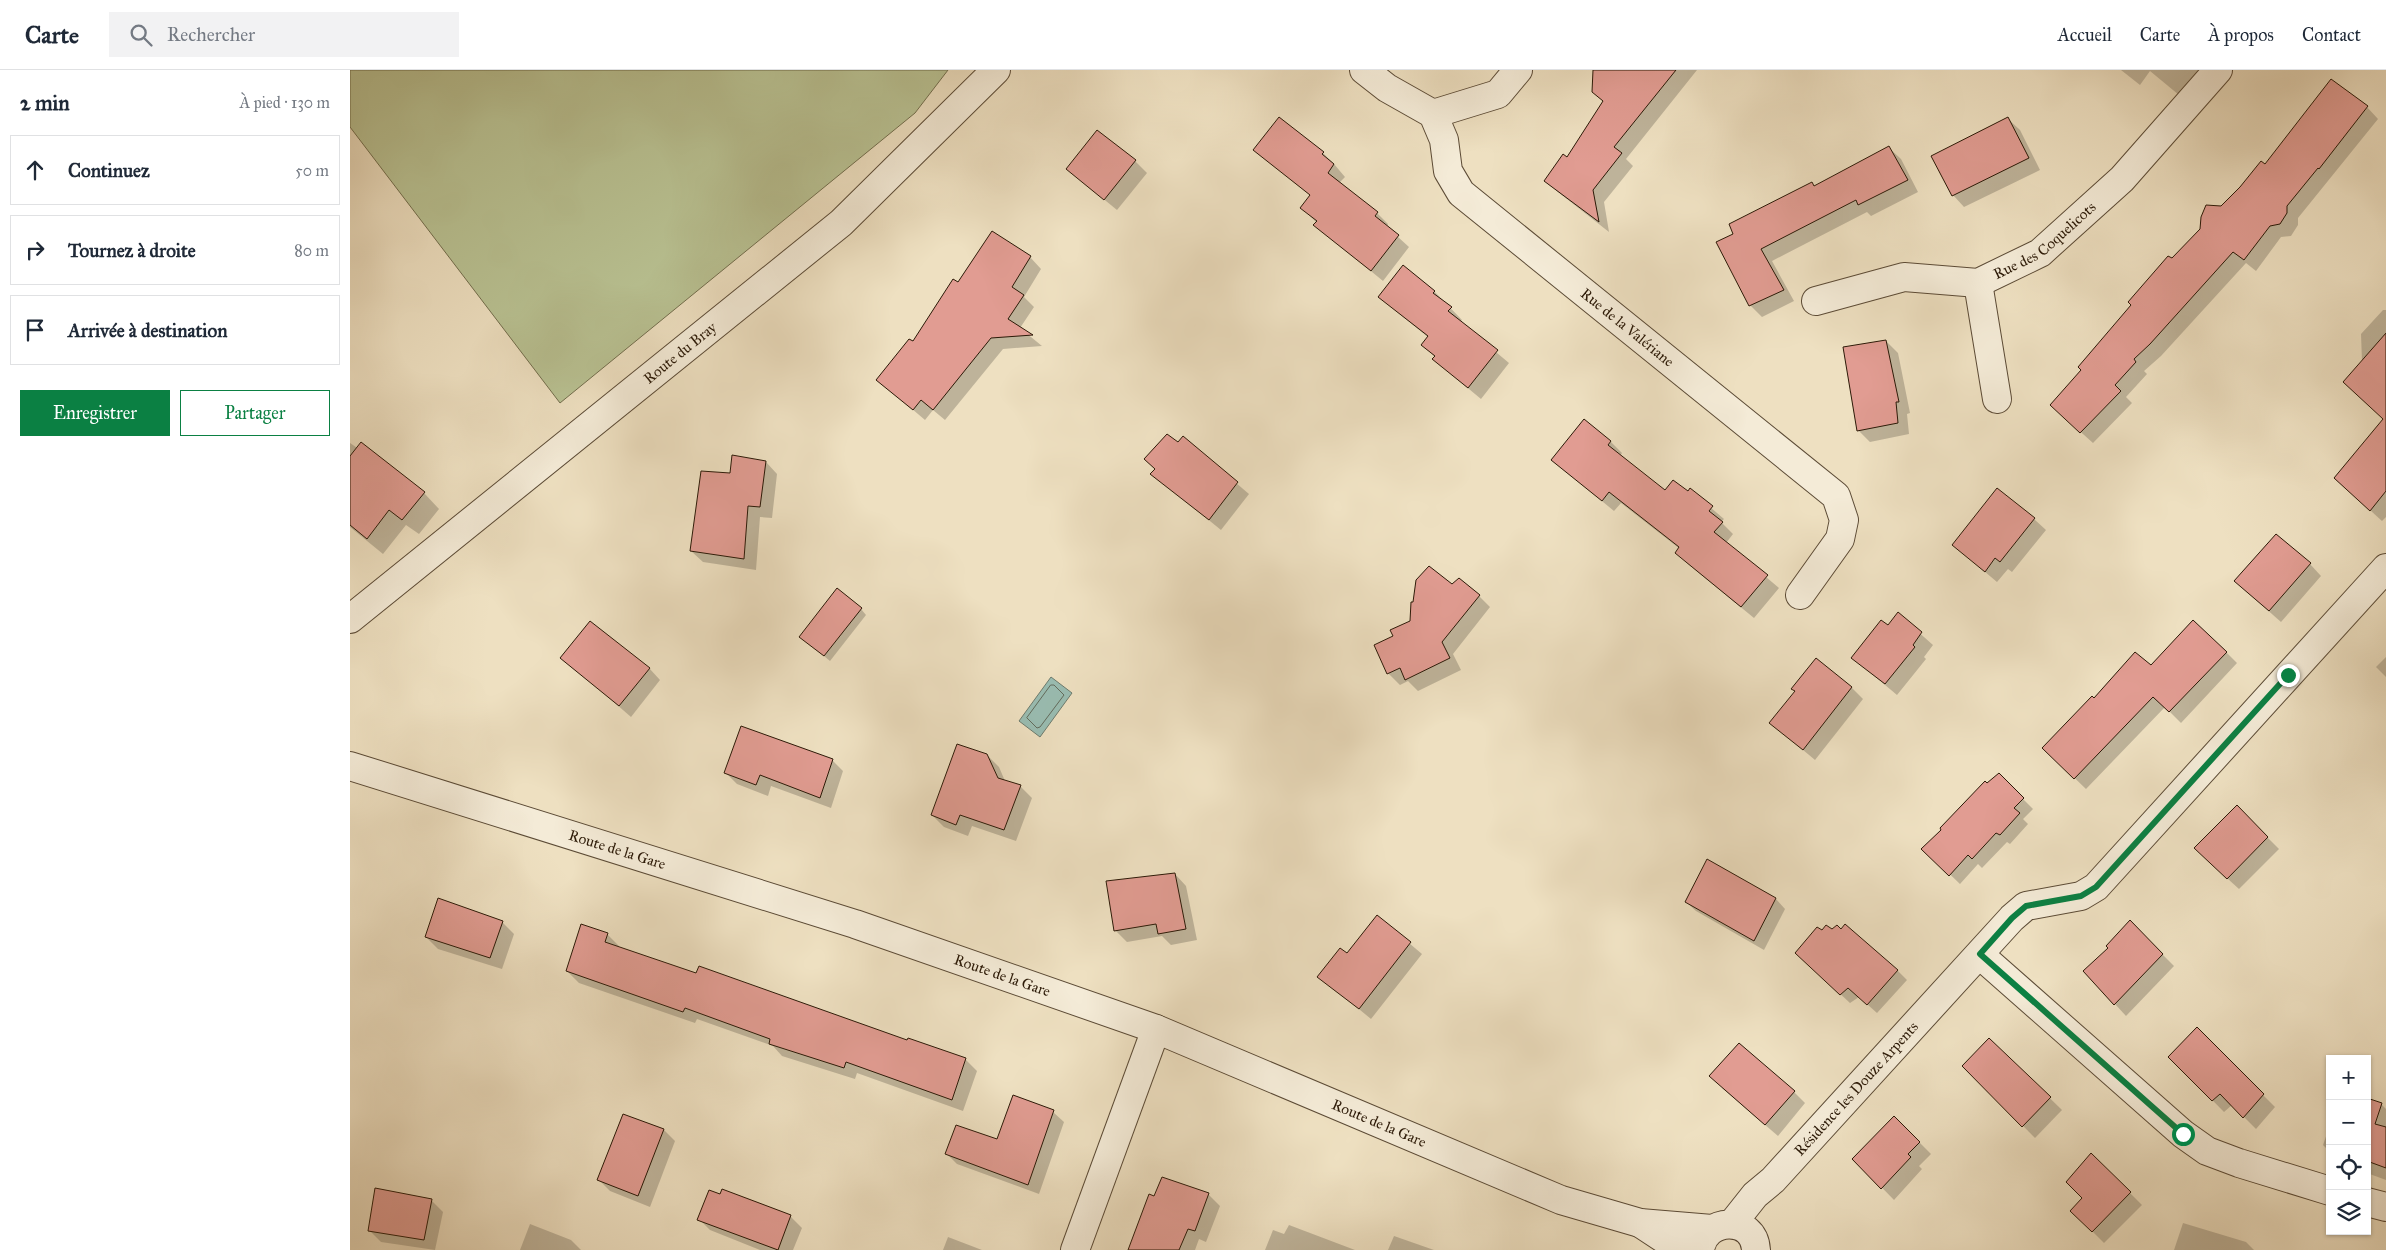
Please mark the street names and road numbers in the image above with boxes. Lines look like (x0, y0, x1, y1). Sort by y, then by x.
street label: Rue des Coquelicots (1990, 198, 2100, 283)
street label: Rue de la Valériane (1577, 284, 1678, 371)
street label: Route du Bray (640, 317, 721, 388)
street label: Route de la Gare (566, 826, 668, 873)
street label: Route de la Gare (952, 950, 1053, 1000)
street label: Résidence les Douze Arpents (1791, 1018, 1922, 1160)
street label: Route de la Gare (1329, 1095, 1429, 1151)

